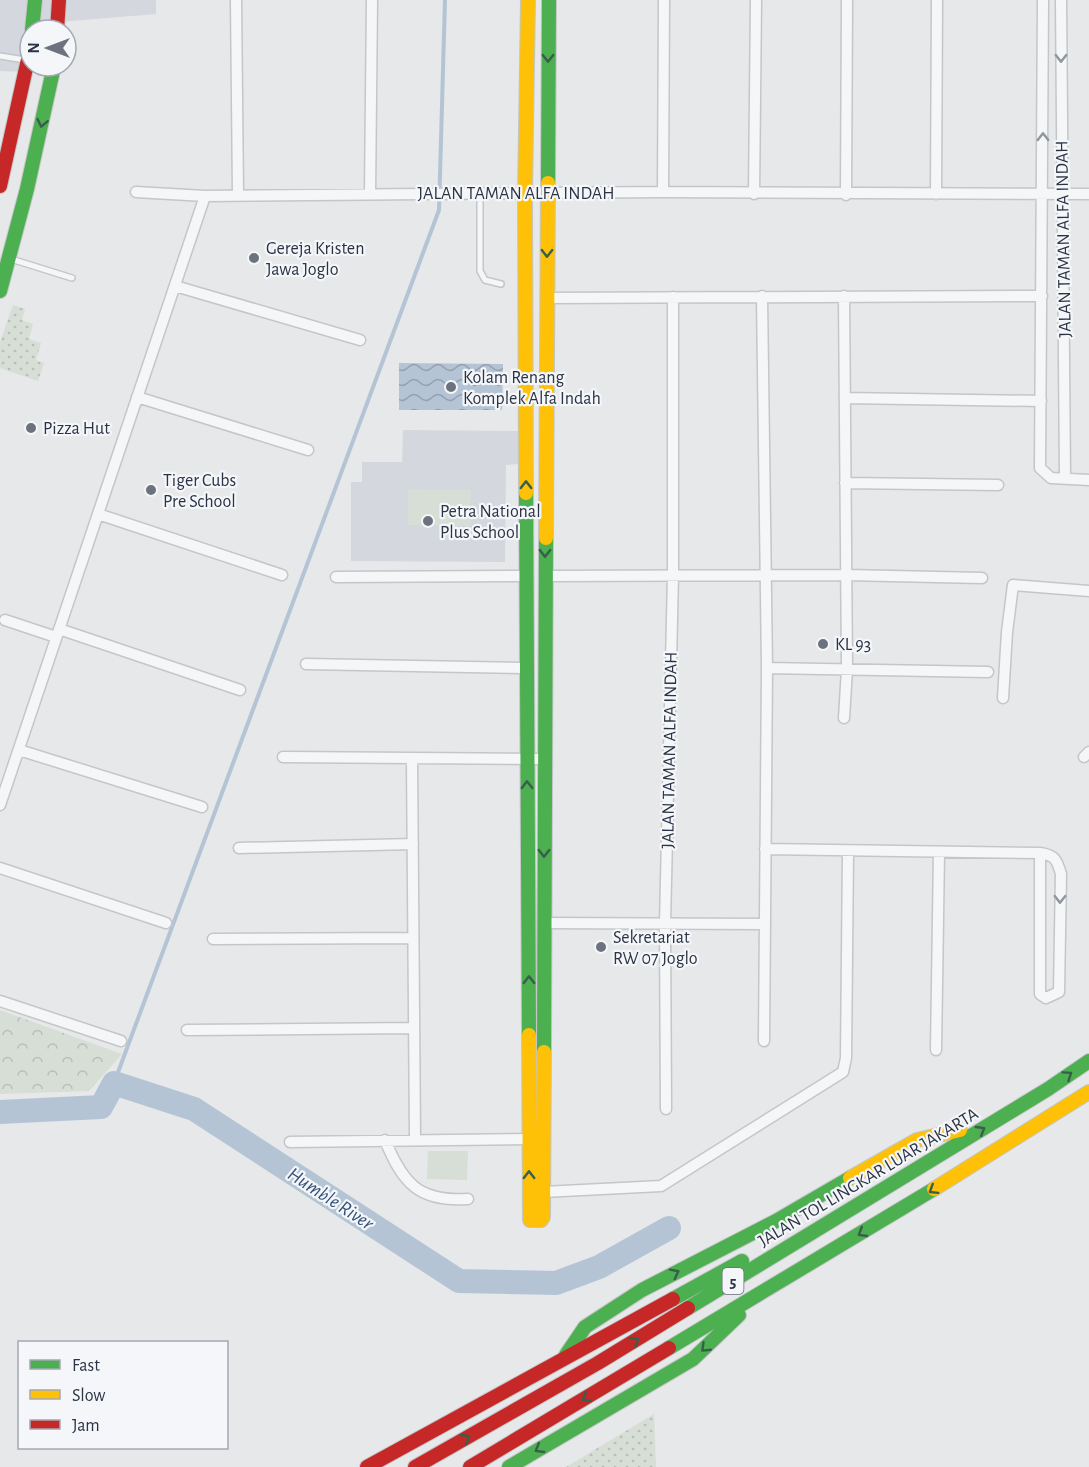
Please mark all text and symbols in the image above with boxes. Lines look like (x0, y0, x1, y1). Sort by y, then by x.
north arrow (18, 18, 78, 78)
text: N (26, 42, 42, 54)
one-way arrow (542, 54, 554, 63)
one-way arrow (1055, 54, 1067, 63)
one-way arrow (36, 118, 49, 128)
one-way arrow (1037, 132, 1049, 141)
street label: JALAN TAMAN ALFA INDAH (1053, 140, 1075, 338)
street label: JALAN TAMAN ALFA INDAH (417, 185, 615, 203)
place label: Gereja Kristen Jawa Joglo (266, 240, 364, 279)
one-way arrow (541, 249, 553, 258)
marker: Gereja Kristen Jawa Joglo (247, 251, 261, 265)
place label: Kolam Renang Komplek Alfa Indah (463, 369, 601, 408)
marker: Kolam Renang Komplek Alfa Indah (444, 380, 458, 394)
place label: Pizza Hut (43, 420, 110, 438)
marker: Pizza Hut (24, 421, 38, 435)
place label: Tiger Cubs Pre School (163, 472, 236, 511)
one-way arrow (520, 481, 532, 490)
marker: Tiger Cubs Pre School (144, 483, 158, 497)
place label: Petra National Plus School (440, 503, 541, 542)
marker: Petra National Plus School (421, 514, 435, 528)
one-way arrow (539, 549, 551, 558)
place label: KL 93 (835, 636, 871, 654)
marker: KL 93 (816, 637, 830, 651)
street label: JALAN TAMAN ALFA INDAH (659, 651, 681, 849)
one-way arrow (521, 781, 533, 790)
one-way arrow (538, 849, 550, 858)
one-way arrow (1054, 894, 1067, 903)
place label: Sekretariat RW 07 Joglo (613, 929, 698, 968)
marker: Sekretariat RW 07 Joglo (594, 940, 608, 954)
one-way arrow (523, 976, 535, 985)
one-way arrow (1062, 1071, 1073, 1082)
street label: JALAN TOL LINGKAR LUAR JAKARTA (755, 1105, 982, 1251)
one-way arrow (975, 1125, 985, 1137)
water label: Humble River (284, 1164, 377, 1234)
one-way arrow (523, 1171, 535, 1180)
one-way arrow (929, 1183, 939, 1195)
one-way arrow (858, 1226, 868, 1237)
road number: 5 (722, 1268, 744, 1294)
one-way arrow (668, 1269, 679, 1281)
one-way arrow (629, 1336, 639, 1348)
legend (18, 1341, 228, 1449)
one-way arrow (701, 1341, 712, 1352)
text: Fast (72, 1357, 100, 1375)
text: Slow (72, 1387, 105, 1405)
one-way arrow (582, 1391, 592, 1402)
text: Jam (72, 1417, 100, 1435)
one-way arrow (460, 1434, 470, 1445)
one-way arrow (535, 1442, 545, 1454)

